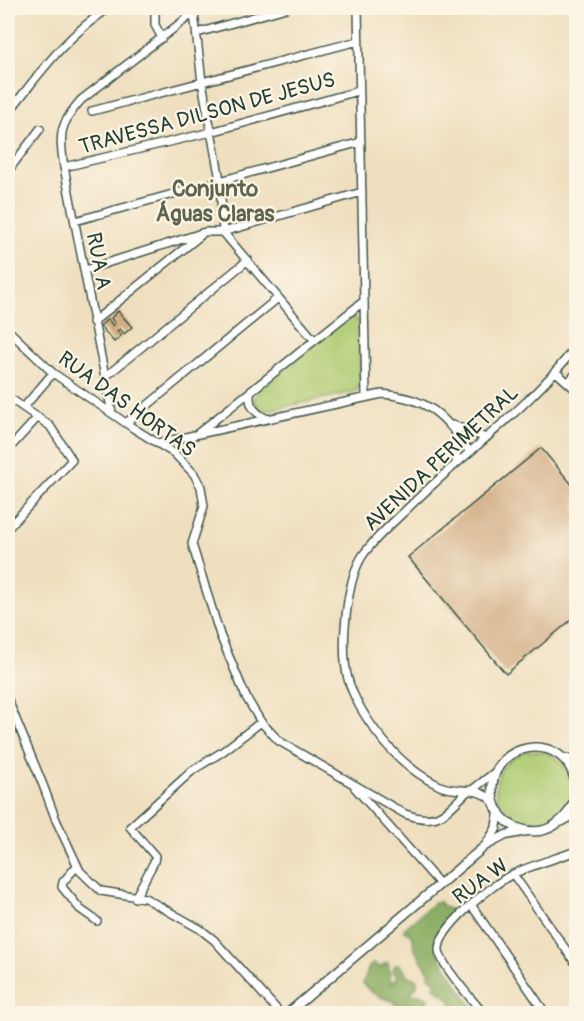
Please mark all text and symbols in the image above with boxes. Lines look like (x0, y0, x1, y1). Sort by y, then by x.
street label: TRAVESSA DILSON DE JESUS (76, 66, 338, 161)
district label: Conjunto Águas Claras (156, 175, 275, 228)
street label: RUA A (80, 230, 117, 292)
street label: RUA DAS HORTAS (53, 345, 201, 463)
street label: AVENIDA PERIMETRAL (358, 380, 524, 537)
street label: RUA W (447, 852, 513, 911)

